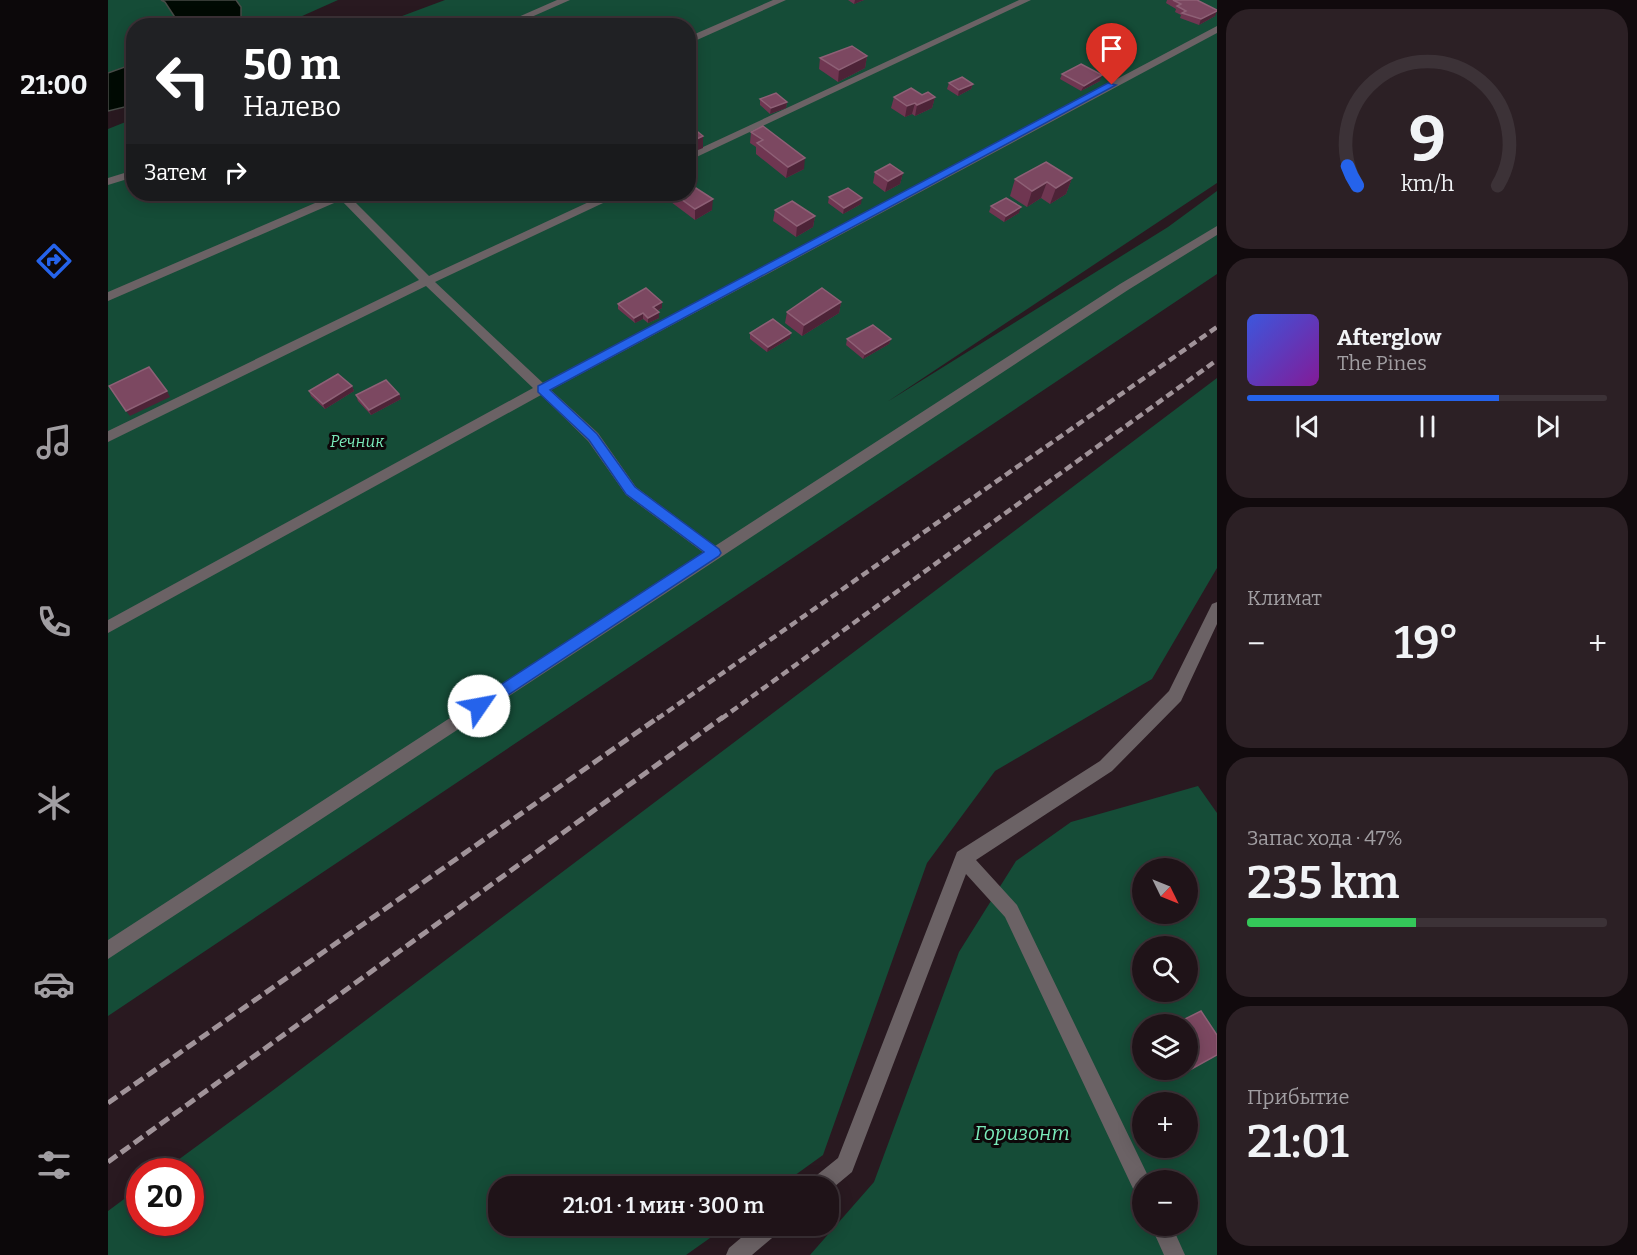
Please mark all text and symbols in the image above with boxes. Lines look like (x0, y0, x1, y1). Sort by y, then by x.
pin (1086, 23, 1137, 85)
icon: arrive (1095, 32, 1128, 65)
text: 50 m (243, 40, 340, 90)
icon: left (144, 42, 222, 120)
text: 21:00 (20, 69, 88, 101)
text: Налево (243, 91, 341, 123)
text: 9 (1409, 102, 1445, 177)
icon: right (219, 156, 252, 189)
text: Затем (144, 159, 207, 186)
text: km/h (1400, 171, 1454, 197)
icon: directions (33, 240, 75, 282)
text: Afterglow (1337, 324, 1441, 351)
text: The Pines (1337, 351, 1427, 375)
icon: previous (1291, 410, 1324, 443)
icon: pause (1411, 410, 1444, 443)
icon: next (1531, 410, 1564, 443)
icon: music (33, 421, 75, 463)
park label: Речник (330, 432, 385, 451)
text: Климат (1247, 586, 1322, 610)
icon: phone (33, 601, 75, 643)
text: 19° (1394, 616, 1459, 670)
text: − (1247, 624, 1265, 664)
text: + (1588, 624, 1607, 664)
position arrow (447, 674, 511, 738)
icon: climate (33, 782, 75, 824)
text: Запас хода · 47% (1247, 826, 1403, 850)
text: 235 km (1247, 856, 1399, 910)
north arrow (1132, 858, 1198, 924)
map controls (1132, 858, 1198, 1236)
button: search (1132, 936, 1198, 1002)
icon: car (33, 963, 75, 1005)
button: layers (1132, 1014, 1198, 1080)
text: Прибытие (1247, 1085, 1349, 1109)
button: + (1132, 1092, 1198, 1158)
text: 21:01 (1247, 1115, 1349, 1169)
park label: Горизонт (974, 1121, 1070, 1145)
icon: filters (33, 1144, 75, 1186)
speed limit sign: 20 (126, 1158, 204, 1236)
button: − (1132, 1170, 1198, 1236)
text: 21:01 · 1 мин · 300 m (563, 1192, 764, 1219)

